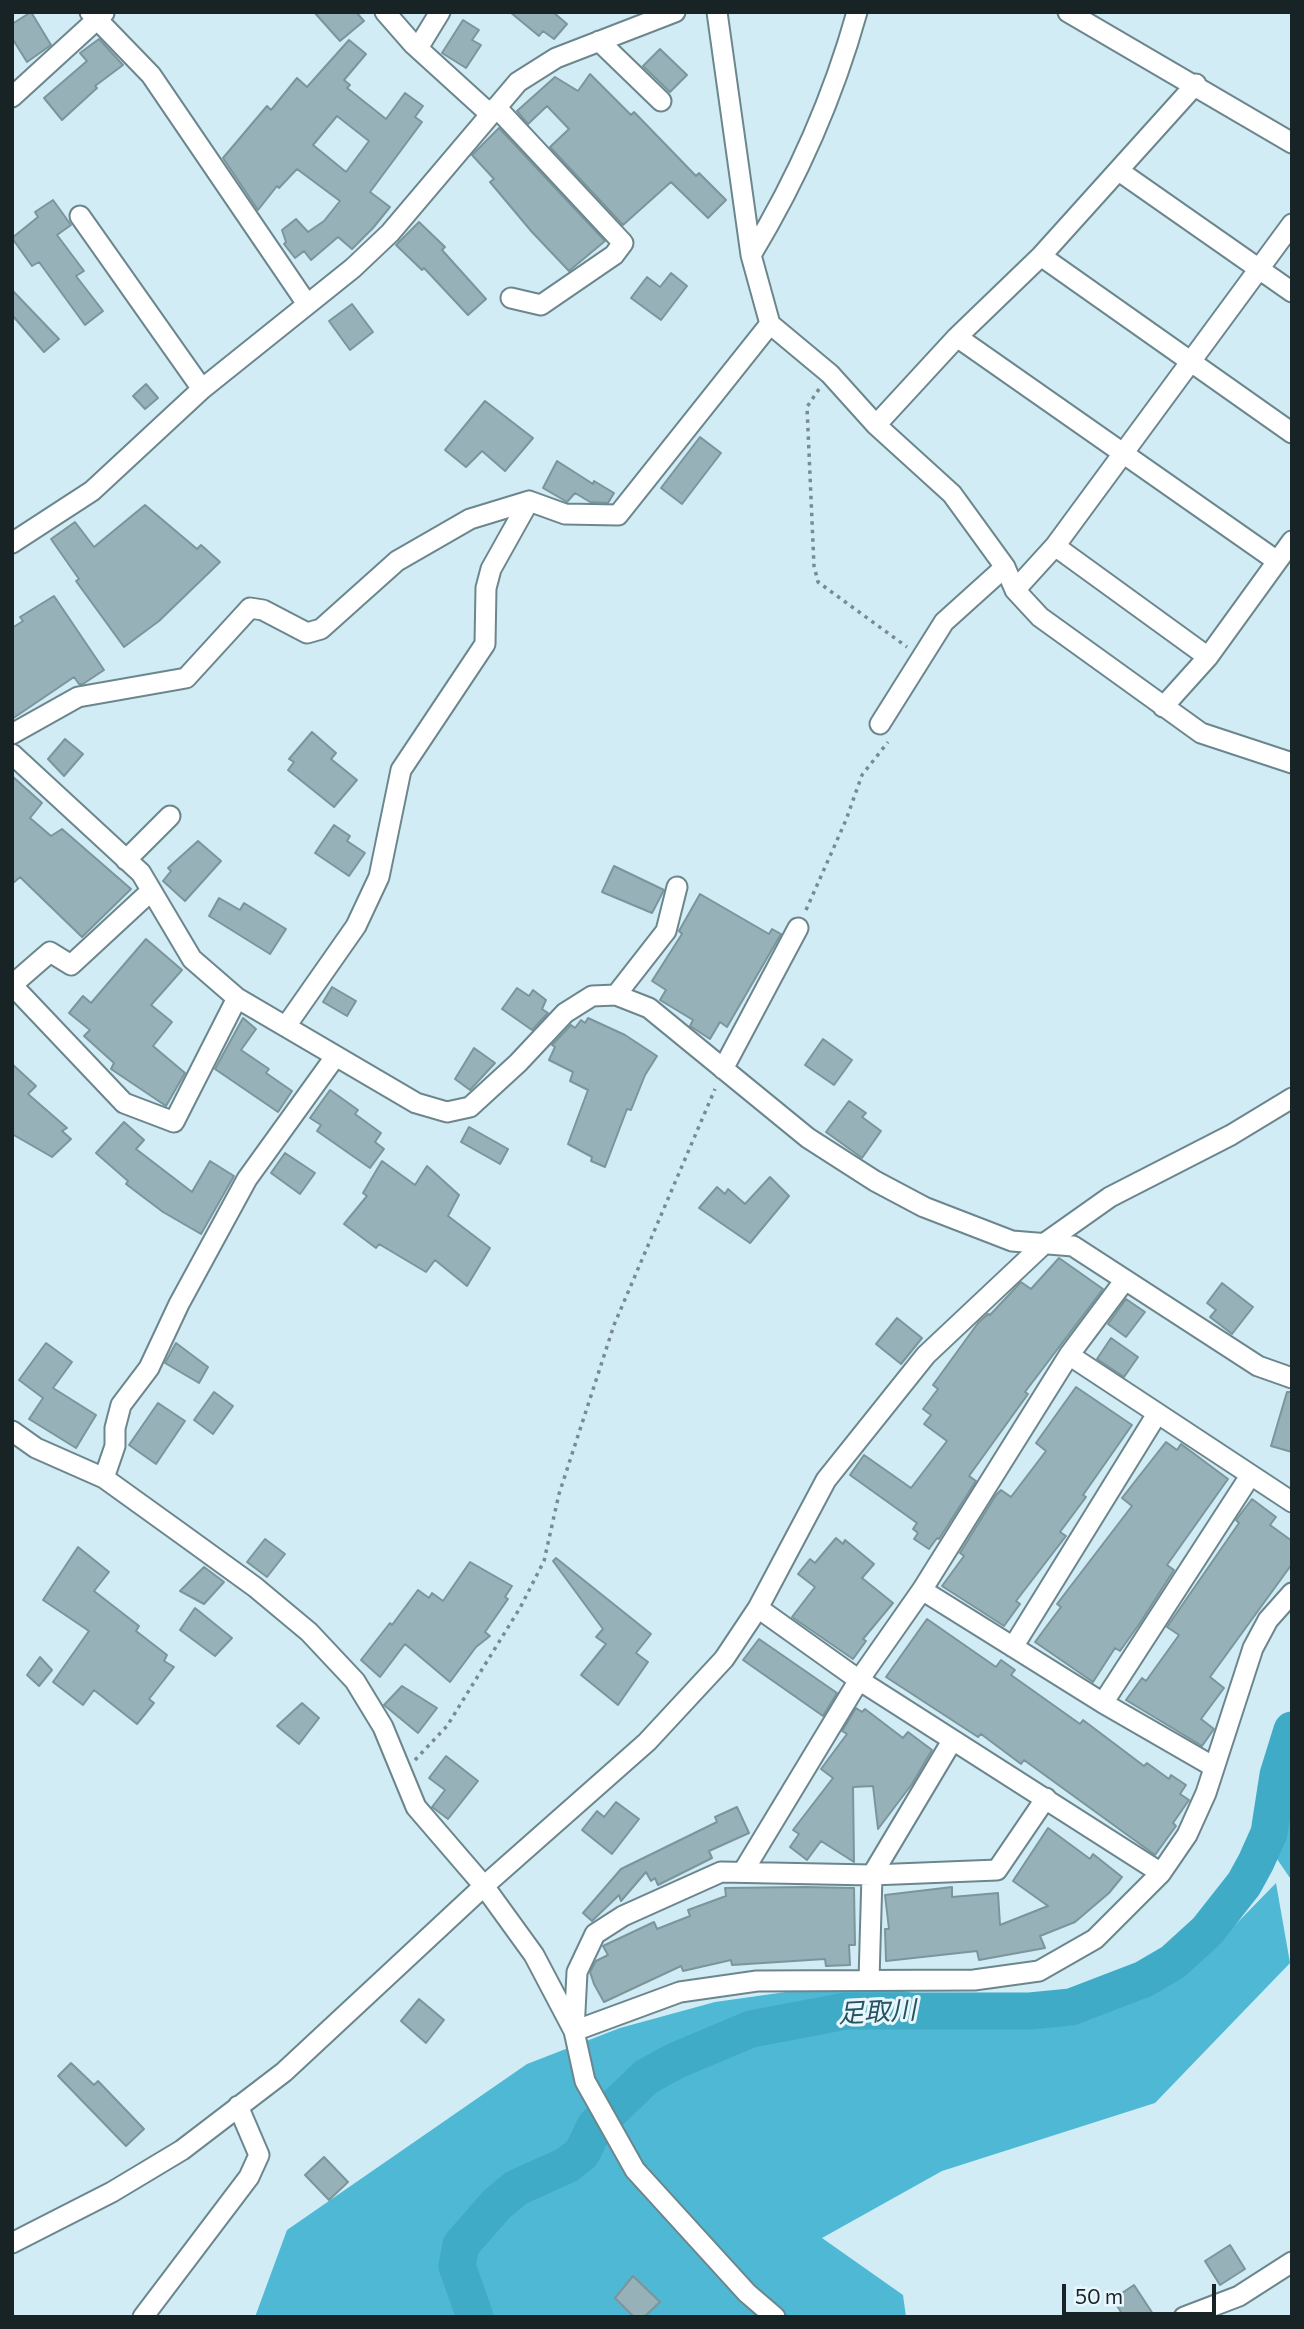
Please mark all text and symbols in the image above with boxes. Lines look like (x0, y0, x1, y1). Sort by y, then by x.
water label: 足取川 (837, 1994, 917, 2030)
scale bar (1066, 2270, 1220, 2314)
text: 50 m (1075, 2283, 1123, 2308)

